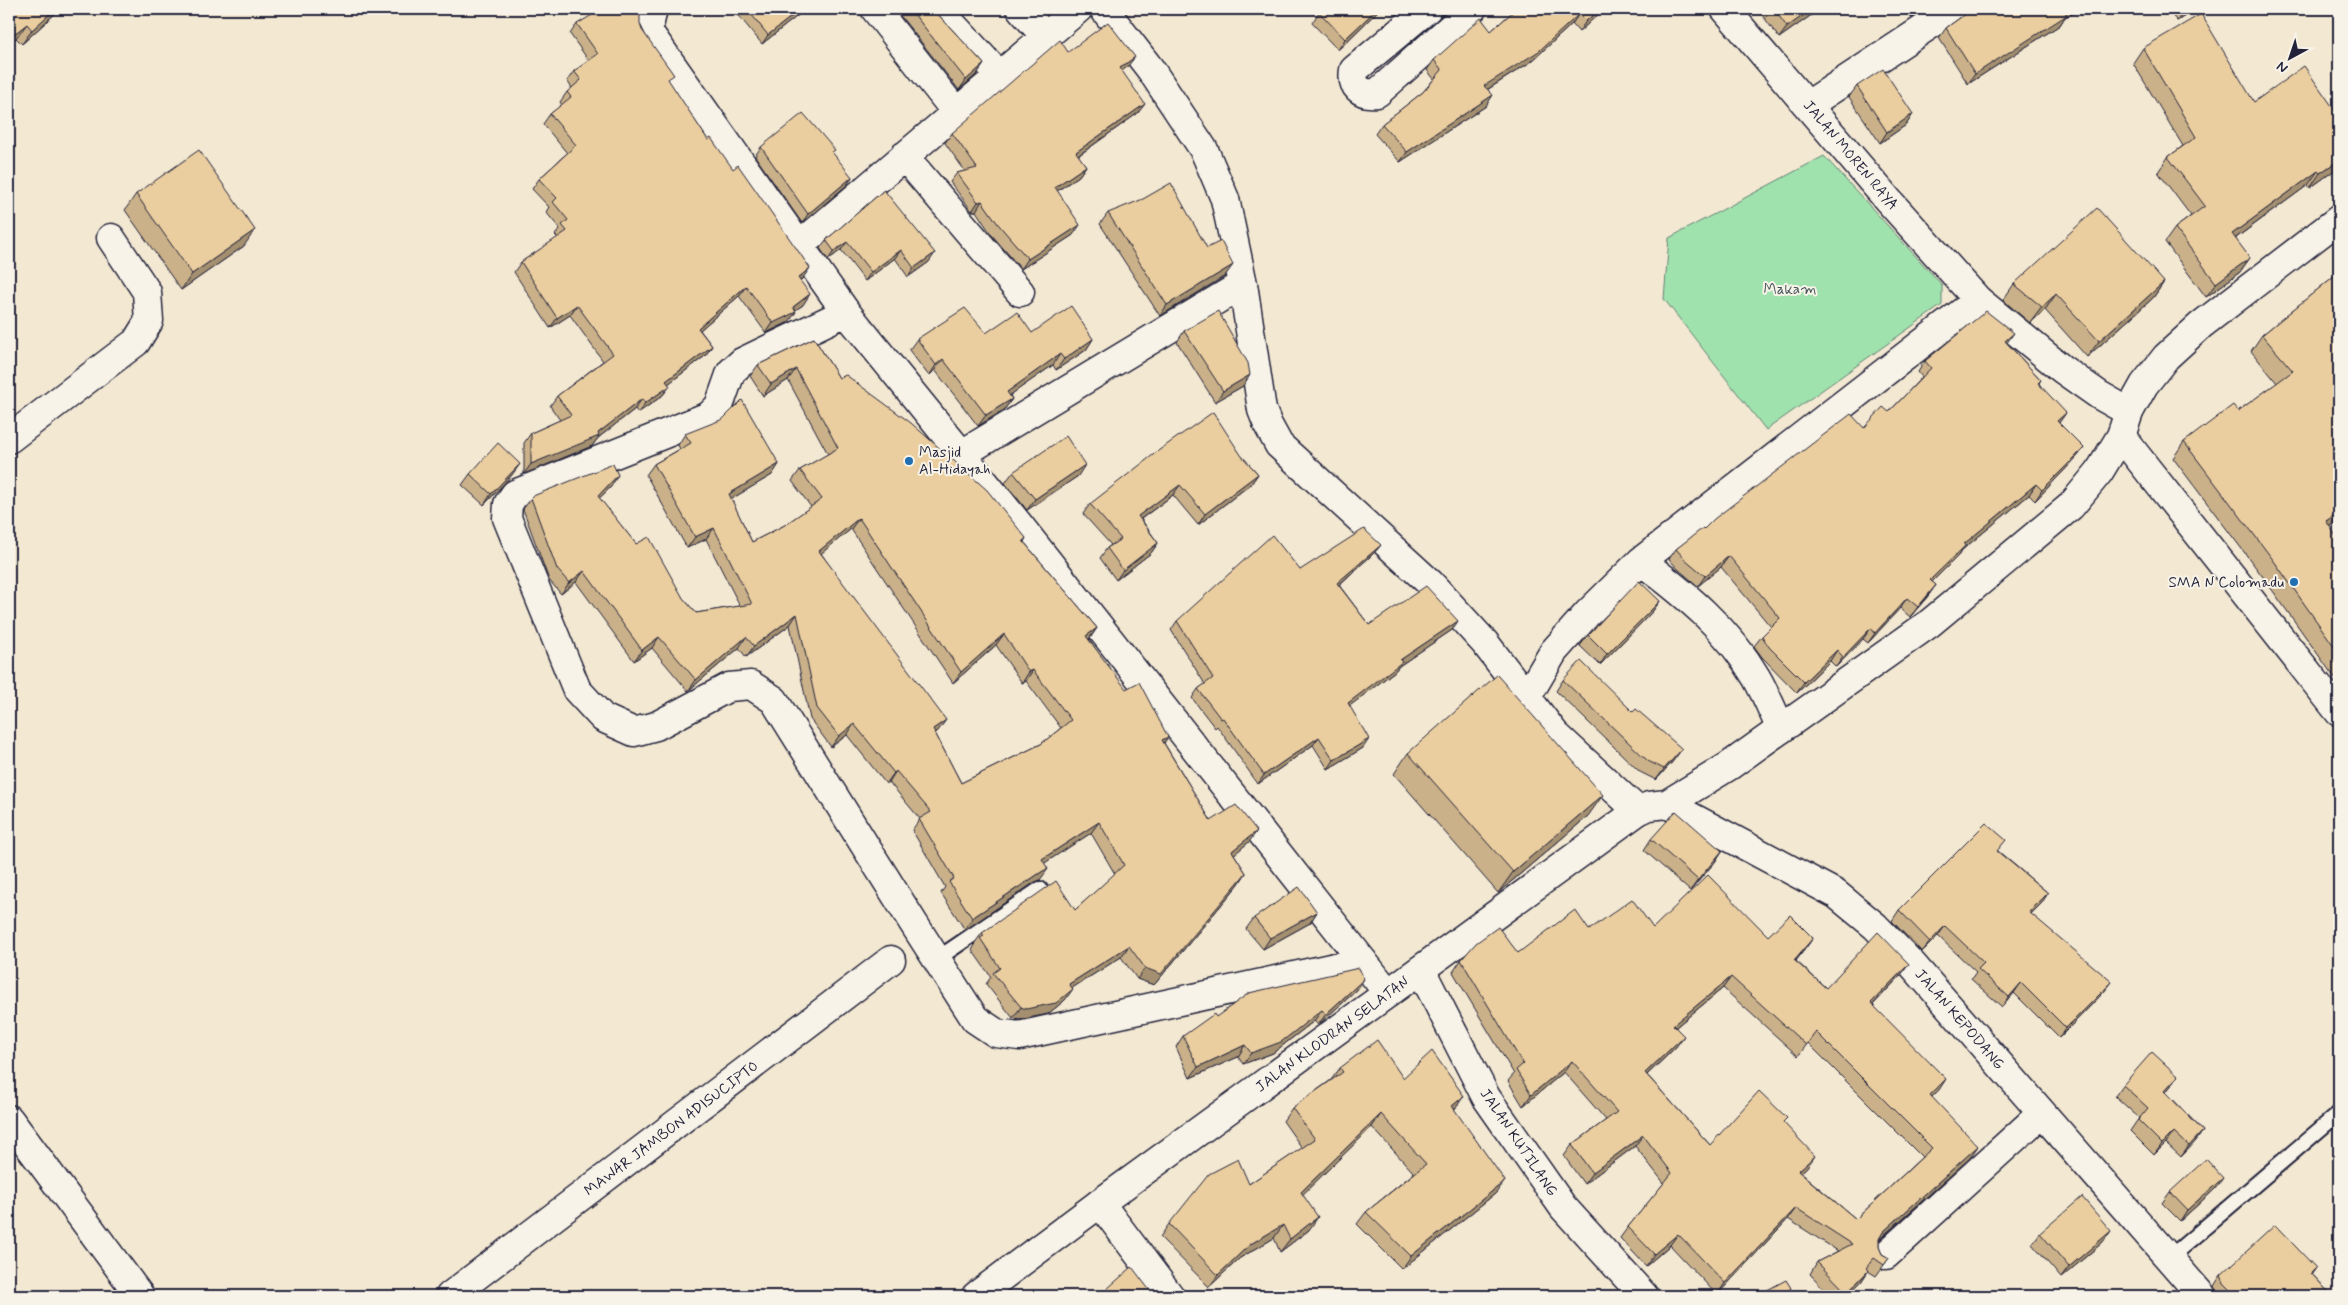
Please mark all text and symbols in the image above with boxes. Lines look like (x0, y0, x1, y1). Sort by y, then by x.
north arrow (2266, 32, 2316, 82)
text: N (2273, 57, 2292, 77)
street label: JALAN MOREN RAYA (1798, 96, 1902, 215)
park label: Makam (1764, 280, 1816, 300)
place label: Masjid Al-Hidayah (919, 443, 991, 480)
marker: Masjid Al-Hidayah (903, 455, 915, 467)
place label: SMA N Colomadu (2168, 573, 2284, 593)
marker: SMA N Colomadu (2288, 576, 2300, 588)
street label: JALAN KEPODANG (1910, 965, 2008, 1074)
street label: JALAN KLODRAN SELATAN (1252, 972, 1414, 1097)
street label: MAWAR JAMBON ADISUCIPTO (580, 1057, 763, 1201)
street label: JALAN KUTILANG (1475, 1085, 1562, 1200)

